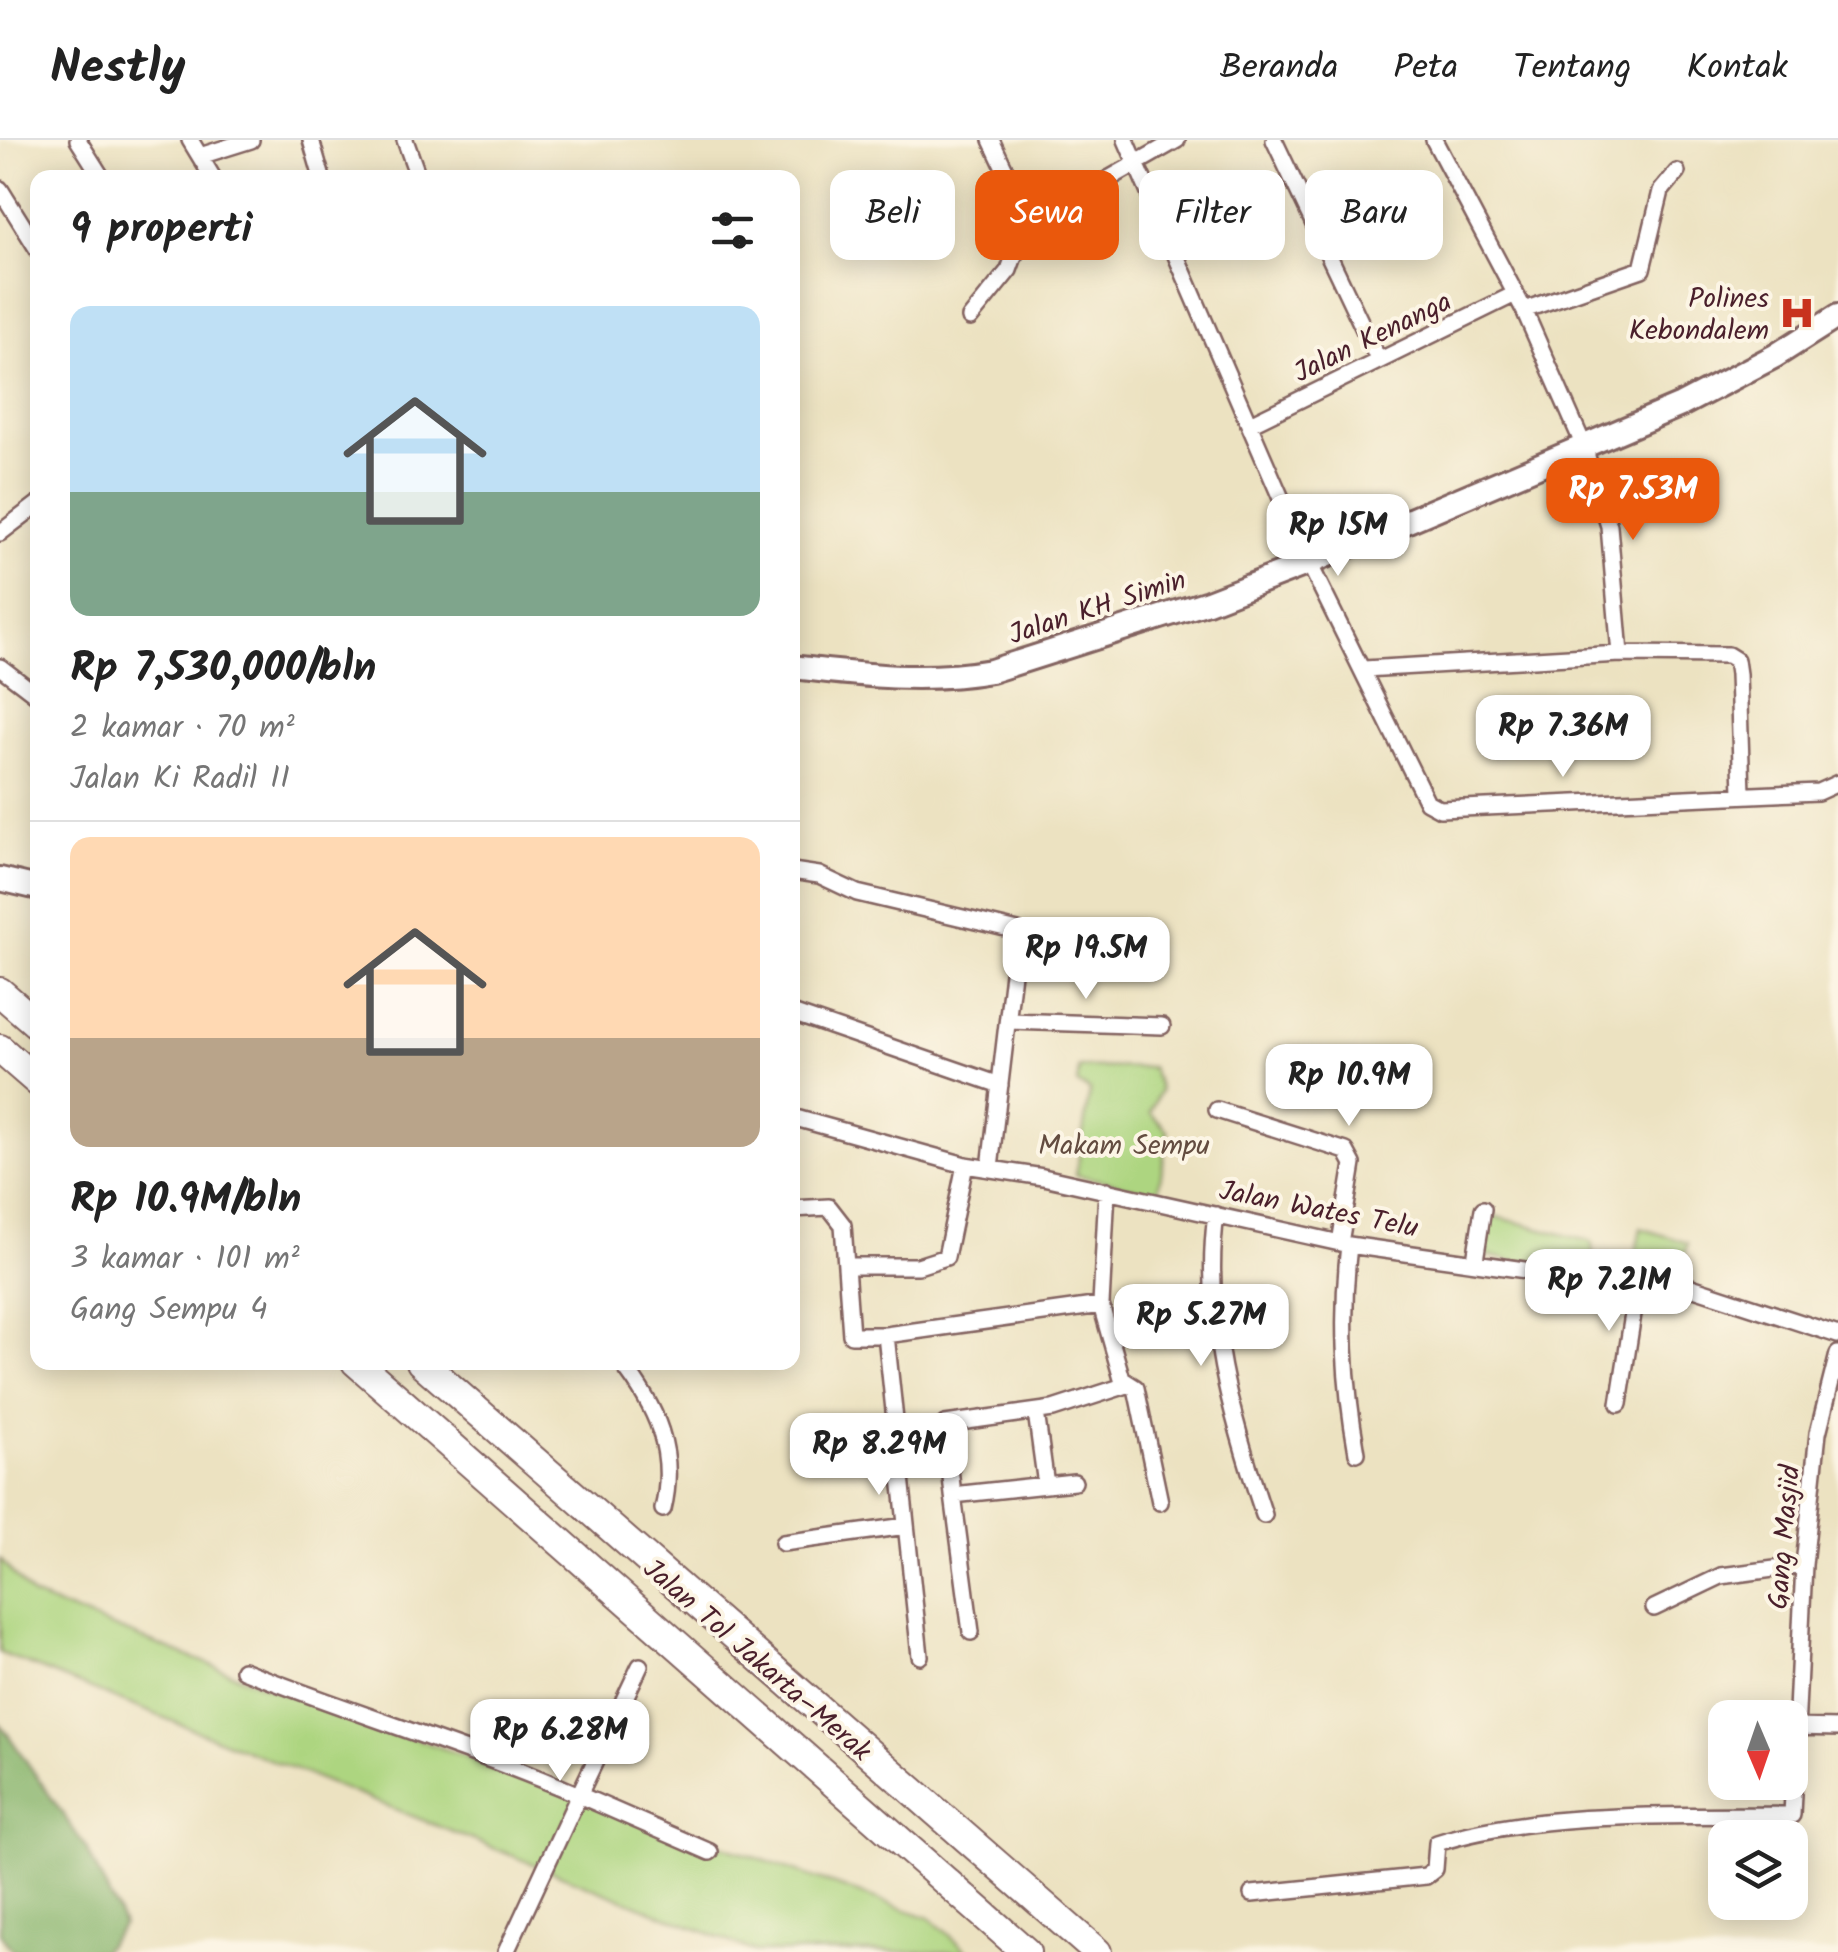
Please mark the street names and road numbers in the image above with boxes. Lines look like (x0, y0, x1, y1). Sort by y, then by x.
street label: Jalan Kenanga (1286, 281, 1460, 396)
street label: Jalan KH Simin (1003, 558, 1192, 658)
street label: Jalan Wates Telu (1215, 1169, 1422, 1252)
street label: Gang Masjid (1757, 1462, 1814, 1611)
street label: Jalan Tol Jakarta–Merak (632, 1548, 882, 1774)

